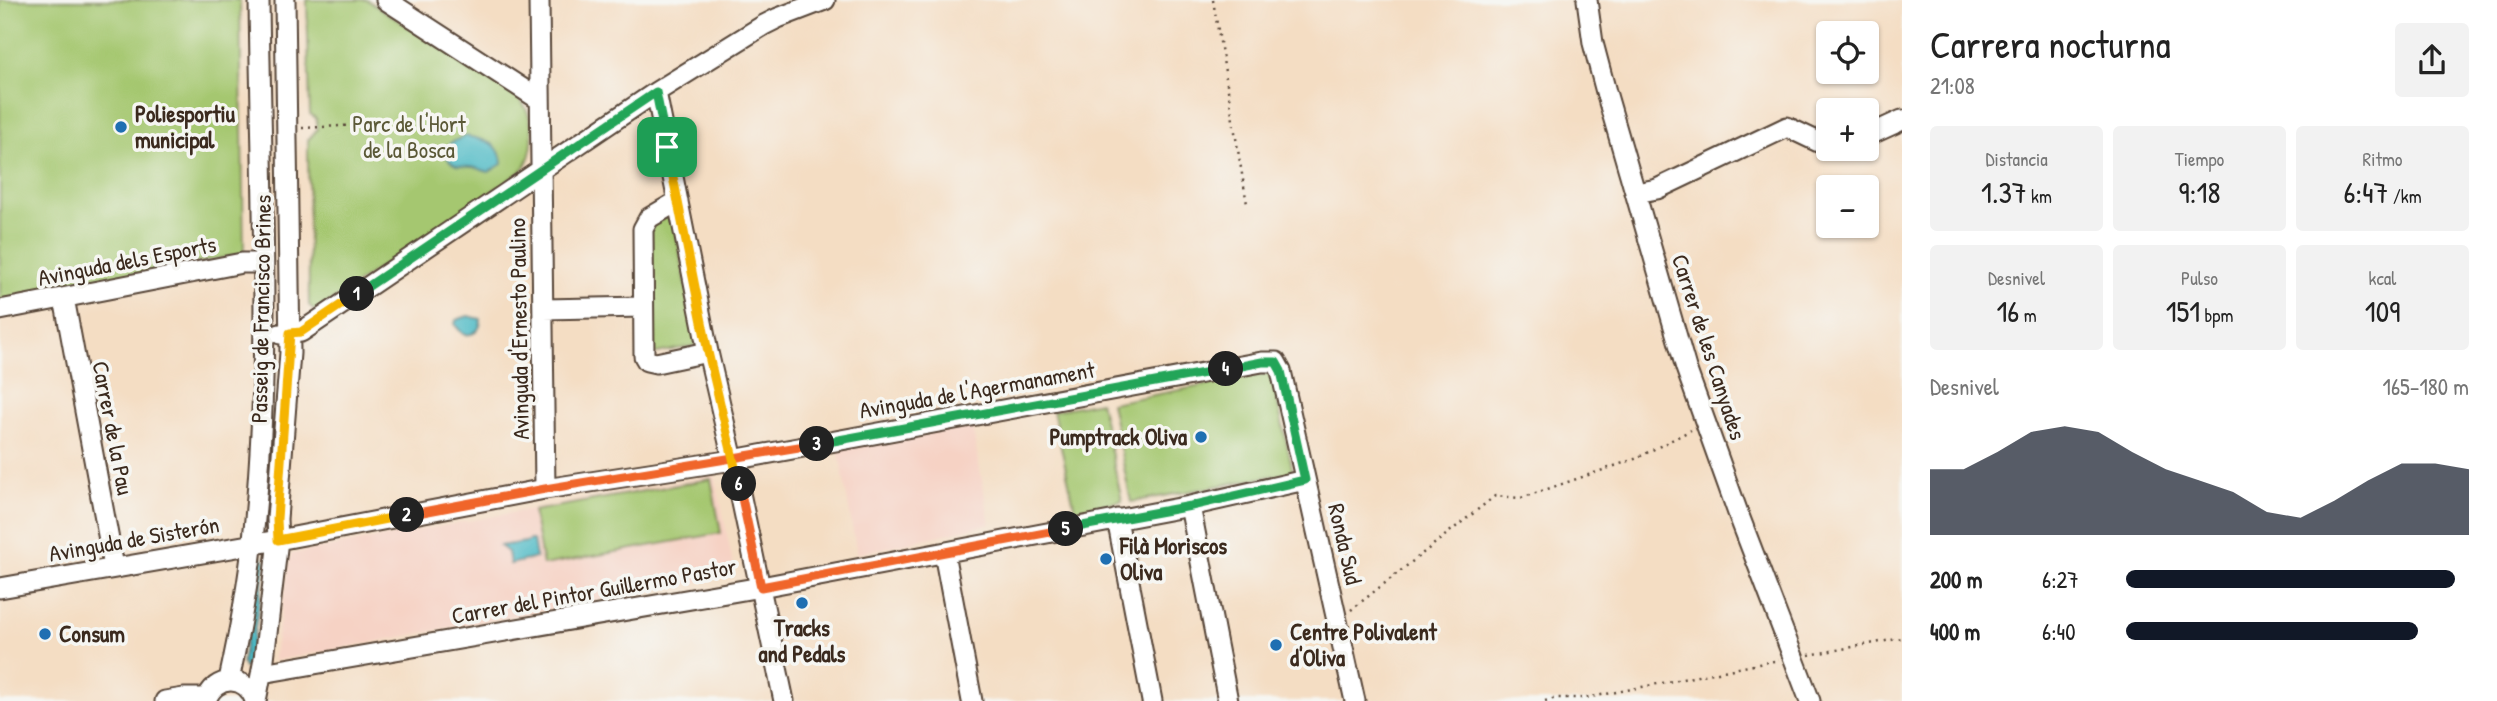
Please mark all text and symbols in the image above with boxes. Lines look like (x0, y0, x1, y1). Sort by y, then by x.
text: Carrera nocturna (1930, 18, 2171, 70)
map controls (1816, 21, 1879, 238)
button: locate (1816, 21, 1879, 84)
button: share (2395, 23, 2469, 97)
text: 21:08 (1930, 70, 1975, 101)
place label: Poliesportiu municipal (135, 98, 236, 156)
button: + (1816, 98, 1879, 161)
park label: Parc de l'Hort de la Bosca (352, 108, 467, 165)
pin (637, 117, 697, 177)
marker: Poliesportiu municipal (113, 119, 129, 135)
icon: arrive (648, 128, 686, 166)
text: Distancia (1985, 146, 2048, 172)
text: Tiempo (2175, 146, 2224, 172)
text: Ritmo (2363, 146, 2403, 172)
text: 1.37 (1981, 172, 2027, 212)
text: 9:18 (2179, 172, 2220, 212)
text: 6:47 (2343, 172, 2388, 212)
button: − (1816, 175, 1879, 238)
text: km (2027, 183, 2052, 209)
text: /km (2388, 183, 2422, 209)
street label: Passeig de Francisco Brines (243, 194, 278, 423)
street label: Avinguda d'Ernesto Paulino (501, 218, 536, 440)
street label: Avinguda dels Esports (35, 228, 219, 293)
street label: Carrer de les Canyades (1665, 250, 1754, 444)
text: Desnivel (1988, 265, 2045, 291)
text: Pulso (2181, 265, 2218, 291)
text: kcal (2369, 265, 2396, 291)
pin: 1 (340, 276, 374, 312)
text: 1 (353, 280, 360, 306)
text: 16 (1996, 291, 2019, 331)
text: 151 (2166, 291, 2200, 331)
text: 109 (2365, 291, 2400, 331)
text: m (2019, 302, 2037, 328)
text: bpm (2200, 302, 2233, 328)
pin: 4 (1208, 352, 1244, 386)
street label: Avinguda de l'Agermanament (857, 353, 1098, 425)
text: 4 (1222, 355, 1229, 381)
street label: Carrer de la Pau (85, 358, 142, 497)
text: Desnivel (1930, 371, 1999, 402)
text: 165–180 m (2383, 371, 2469, 402)
place label: Pumptrack Oliva (1049, 421, 1187, 453)
pin: 3 (800, 426, 834, 462)
marker: Pumptrack Oliva (1193, 429, 1209, 445)
text: 3 (812, 430, 821, 456)
pin: 6 (722, 466, 756, 502)
text: 6 (735, 470, 742, 496)
pin: 2 (390, 498, 424, 532)
street label: Ronda Sud (1321, 500, 1370, 587)
text: 2 (402, 501, 411, 527)
street label: Avinguda de Sisterón (46, 508, 221, 569)
pin: 5 (1048, 512, 1084, 546)
text: 5 (1061, 515, 1070, 541)
place label: Filà Moriscos Oliva (1119, 530, 1227, 587)
street label: Carrer del Pintor Guillermo Pastor (449, 550, 739, 631)
marker: Filà Moriscos Oliva (1098, 551, 1114, 567)
text: 200 m (1930, 564, 1982, 595)
text: 6:27 (2042, 564, 2079, 595)
marker: Tracks and Pedals (794, 595, 810, 611)
place label: Tracks and Pedals (759, 612, 846, 669)
place label: Centre Polivalent d'Oliva (1290, 616, 1438, 673)
text: 400 m (1930, 616, 1980, 647)
text: 6:40 (2042, 616, 2075, 647)
place label: Consum (59, 618, 125, 649)
marker: Consum (37, 626, 53, 642)
marker: Centre Polivalent d'Oliva (1268, 637, 1284, 653)

